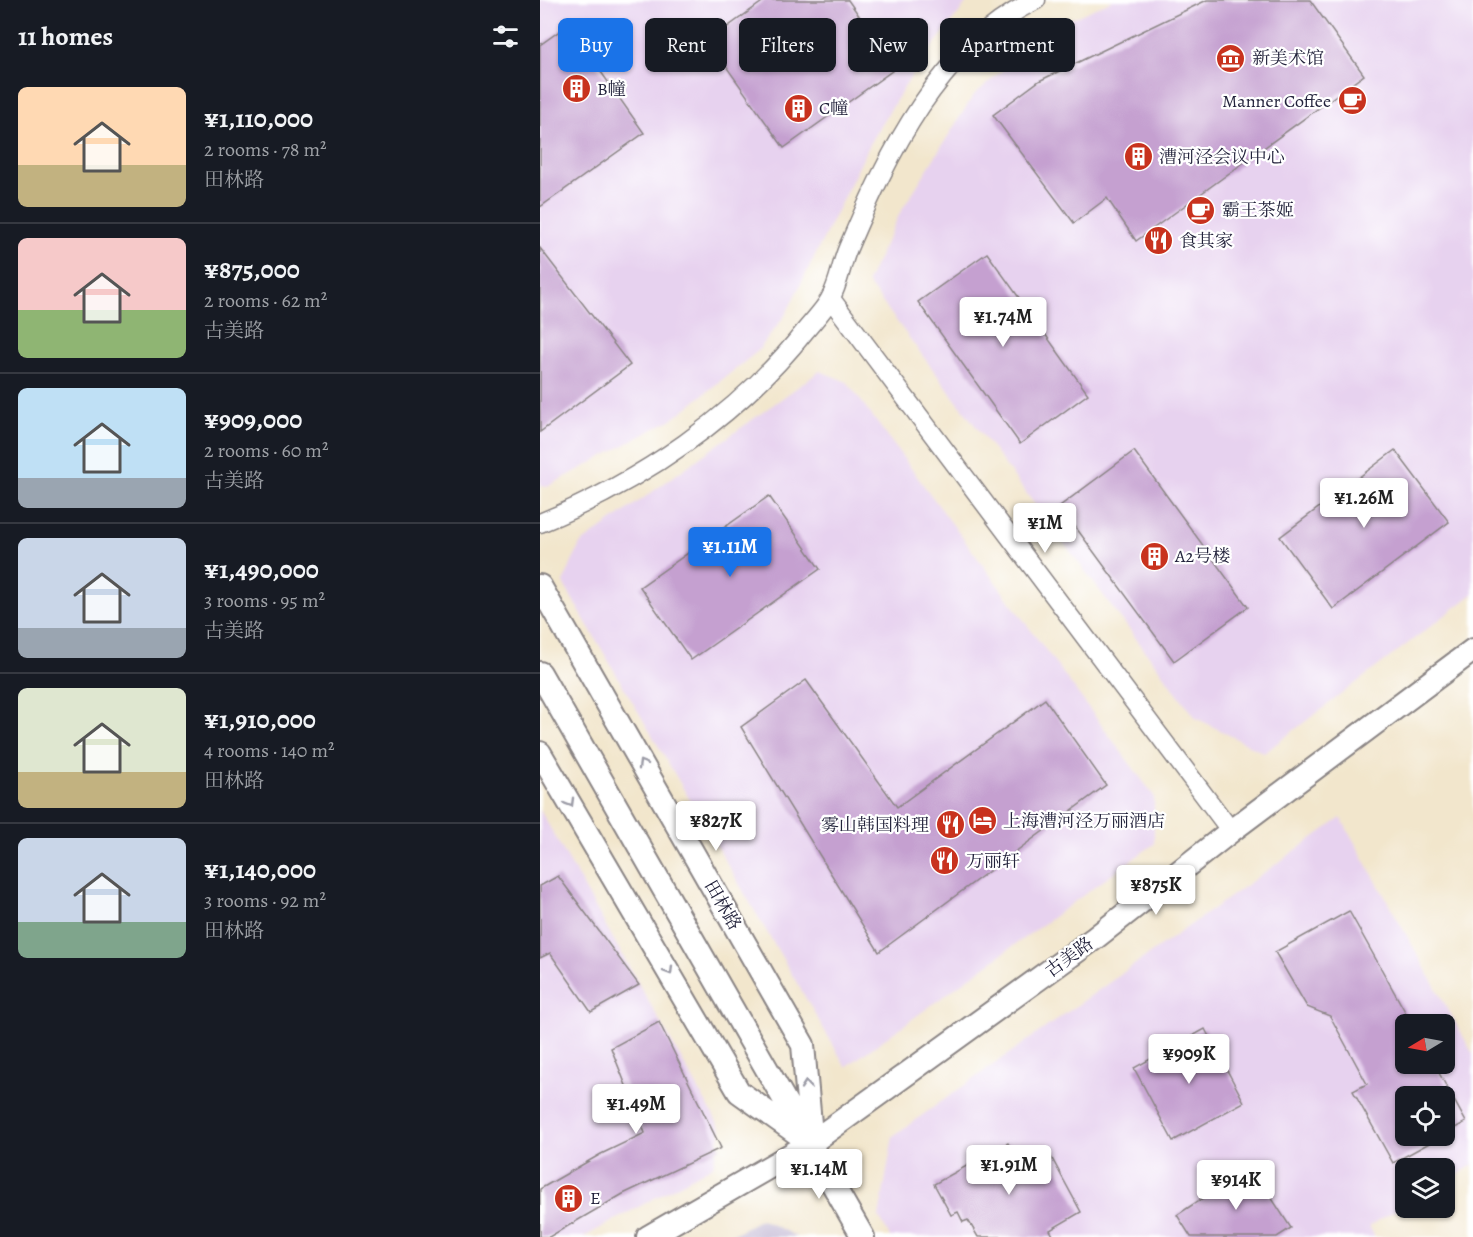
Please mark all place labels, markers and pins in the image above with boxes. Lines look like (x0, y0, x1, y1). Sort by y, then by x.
museum icon: 新美术馆 (1215, 42, 1247, 74)
place label: 新美术馆 (1252, 46, 1324, 70)
building icon: B幢 (560, 73, 592, 105)
place label: B幢 (597, 77, 626, 101)
cafe icon: Manner Coffee (1336, 85, 1368, 117)
place label: Manner Coffee (1222, 89, 1331, 113)
building icon: C幢 (782, 92, 814, 124)
place label: C幢 (819, 96, 848, 120)
building icon: 漕河泾会议中心 (1122, 141, 1154, 173)
place label: 漕河泾会议中心 (1159, 145, 1285, 169)
cafe icon: 霸王茶姬 (1185, 194, 1217, 226)
place label: 霸王茶姬 (1222, 198, 1294, 222)
restaurant icon: 食其家 (1142, 225, 1174, 257)
place label: 食其家 (1179, 229, 1233, 253)
pin: ¥1.74M (954, 297, 1052, 348)
pin: ¥1.26M (1315, 478, 1413, 529)
pin: ¥1M (1016, 503, 1074, 554)
pin: ¥1.11M (681, 527, 779, 578)
building icon: A2号楼 (1138, 540, 1170, 572)
place label: A2号楼 (1174, 544, 1230, 568)
pin: ¥827K (674, 801, 758, 852)
hotel icon: 上海漕河泾万丽酒店 (966, 805, 998, 837)
restaurant icon: 雾山韩国料理 (934, 809, 966, 841)
place label: 上海漕河泾万丽酒店 (1003, 809, 1165, 833)
place label: 雾山韩国料理 (821, 813, 929, 837)
restaurant icon: 万丽轩 (929, 845, 961, 877)
place label: 万丽轩 (966, 849, 1020, 873)
pin: ¥875K (1114, 865, 1198, 916)
pin: ¥909K (1147, 1034, 1231, 1085)
pin: ¥1.49M (587, 1084, 685, 1135)
pin: ¥1.91M (960, 1145, 1058, 1196)
pin: ¥1.14M (770, 1149, 868, 1200)
pin: ¥914K (1194, 1160, 1278, 1211)
building icon: E (553, 1182, 585, 1214)
place label: E (590, 1186, 601, 1210)

